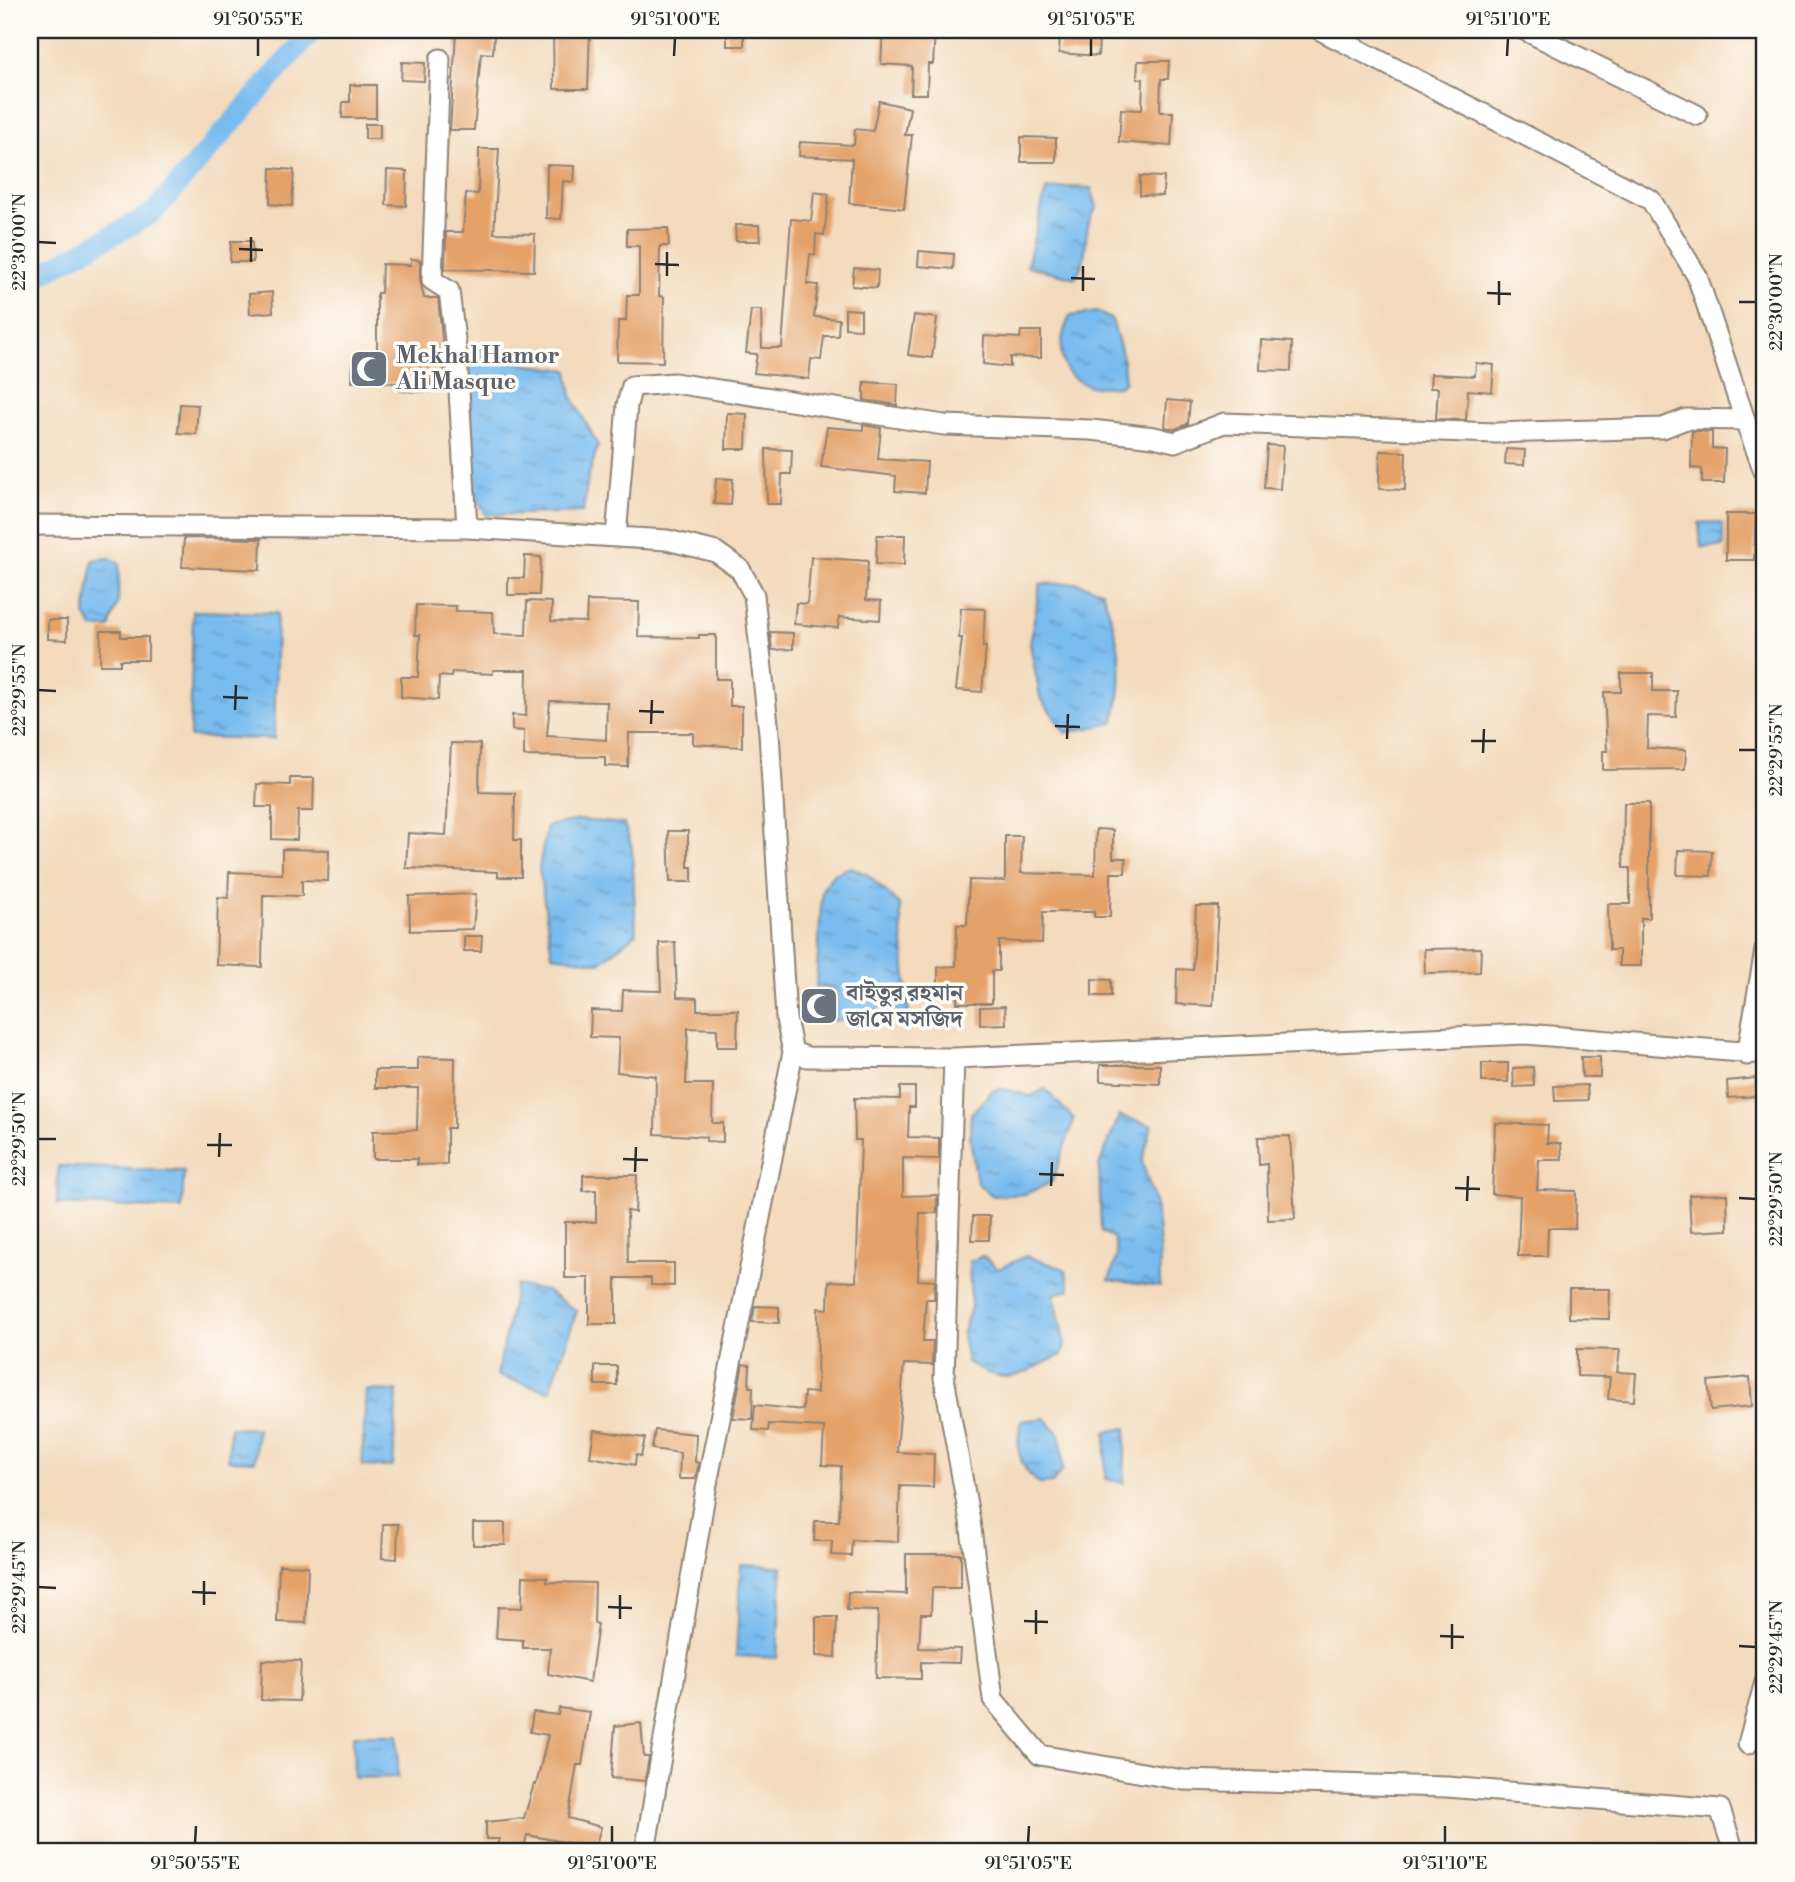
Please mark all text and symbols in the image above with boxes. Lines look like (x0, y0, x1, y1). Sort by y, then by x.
text: 91°50'55"E (213, 8, 303, 31)
text: 91°51'00"E (630, 8, 720, 31)
text: 91°51'05"E (1047, 8, 1135, 31)
text: 91°51'10"E (1466, 8, 1551, 31)
text: 22°30'00"N (8, 193, 31, 291)
text: 22°30'00"N (1765, 253, 1788, 351)
place label: Mekhal Hamor Ali Masque (395, 342, 559, 396)
mosque icon: Mekhal Hamor Ali Masque (348, 348, 390, 390)
text: 22°29'55"N (8, 643, 31, 736)
text: 22°29'55"N (1765, 703, 1788, 796)
place label: বাইতুর রহমান জা‌মে মস‌জিদ (845, 979, 964, 1033)
mosque icon: বাইতুর রহমান জা‌মে মস‌জিদ (798, 985, 840, 1027)
text: 22°29'50"N (8, 1091, 31, 1186)
text: 22°29'50"N (1765, 1151, 1788, 1246)
text: 22°29'45"N (8, 1540, 31, 1634)
text: 22°29'45"N (1765, 1600, 1788, 1694)
text: 91°50'55"E (150, 1852, 240, 1875)
text: 91°51'00"E (567, 1852, 657, 1875)
text: 91°51'05"E (984, 1852, 1072, 1875)
text: 91°51'10"E (1403, 1852, 1488, 1875)

